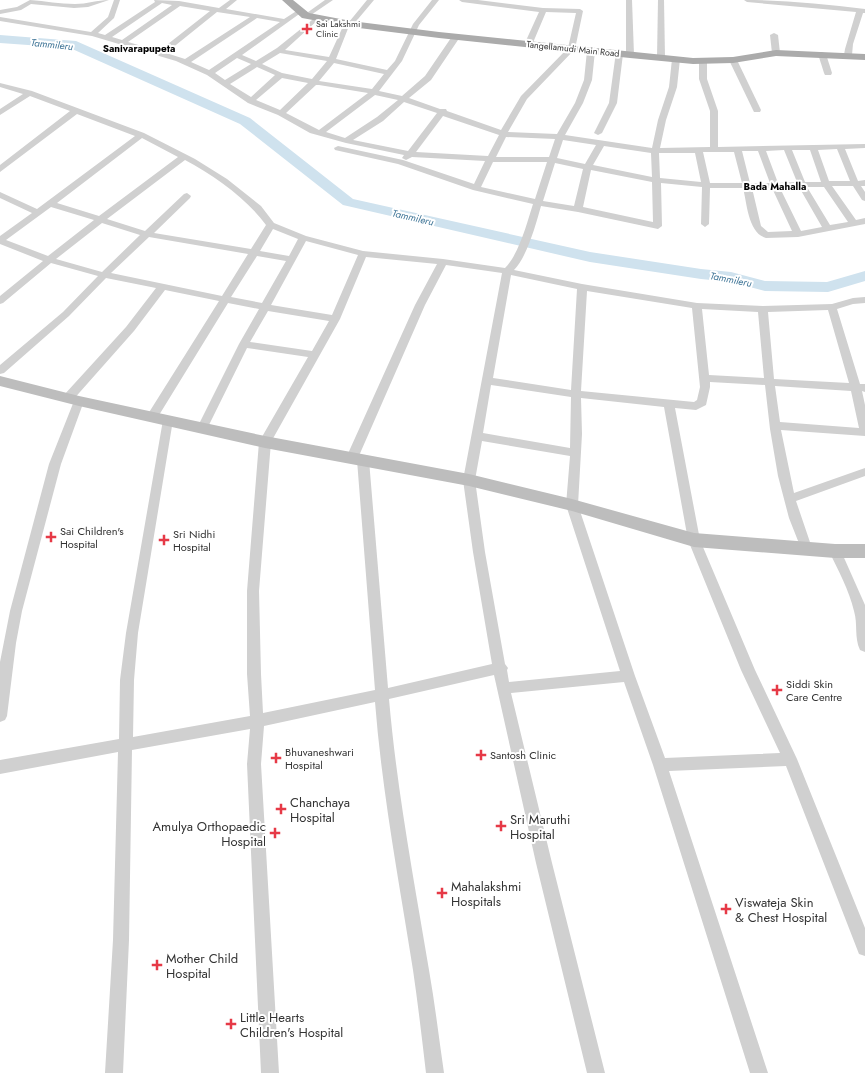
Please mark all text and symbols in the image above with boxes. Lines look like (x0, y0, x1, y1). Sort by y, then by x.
place label: Sai Lakshmi Clinic (316, 17, 360, 40)
marker: Sai Lakshmi Clinic (301, 23, 313, 35)
water label: Tammileru (30, 35, 74, 54)
street label: Tangellamudi Main Road (526, 37, 620, 60)
district label: Sanivarapupeta (103, 41, 175, 56)
district label: Bada Mahalla (744, 179, 806, 194)
water label: Tammileru (391, 205, 435, 230)
water label: Tammileru (709, 268, 753, 291)
place label: Sai Children's Hospital (60, 523, 124, 552)
place label: Sri Nidhi Hospital (173, 526, 215, 555)
marker: Sai Children's Hospital (45, 531, 57, 543)
marker: Sri Nidhi Hospital (158, 534, 170, 546)
place label: Siddi Skin Care Centre (786, 676, 843, 705)
marker: Siddi Skin Care Centre (771, 684, 783, 696)
place label: Bhuvaneshwari Hospital (285, 744, 354, 773)
place label: Santosh Clinic (490, 747, 556, 763)
marker: Santosh Clinic (475, 749, 487, 761)
marker: Bhuvaneshwari Hospital (270, 752, 282, 764)
place label: Chanchaya Hospital (290, 793, 350, 827)
marker: Chanchaya Hospital (275, 803, 287, 815)
place label: Sri Maruthi Hospital (510, 810, 570, 844)
place label: Amulya Orthopaedic Hospital (152, 817, 266, 851)
marker: Sri Maruthi Hospital (495, 820, 507, 832)
marker: Amulya Orthopaedic Hospital (269, 827, 281, 839)
place label: Mahalakshmi Hospitals (451, 877, 521, 911)
marker: Mahalakshmi Hospitals (436, 887, 448, 899)
place label: Viswateja Skin & Chest Hospital (735, 893, 827, 927)
marker: Viswateja Skin & Chest Hospital (720, 903, 732, 915)
place label: Mother Child Hospital (166, 949, 238, 983)
marker: Mother Child Hospital (151, 959, 163, 971)
place label: Little Hearts Children's Hospital (240, 1008, 343, 1042)
marker: Little Hearts Children's Hospital (225, 1018, 237, 1030)

